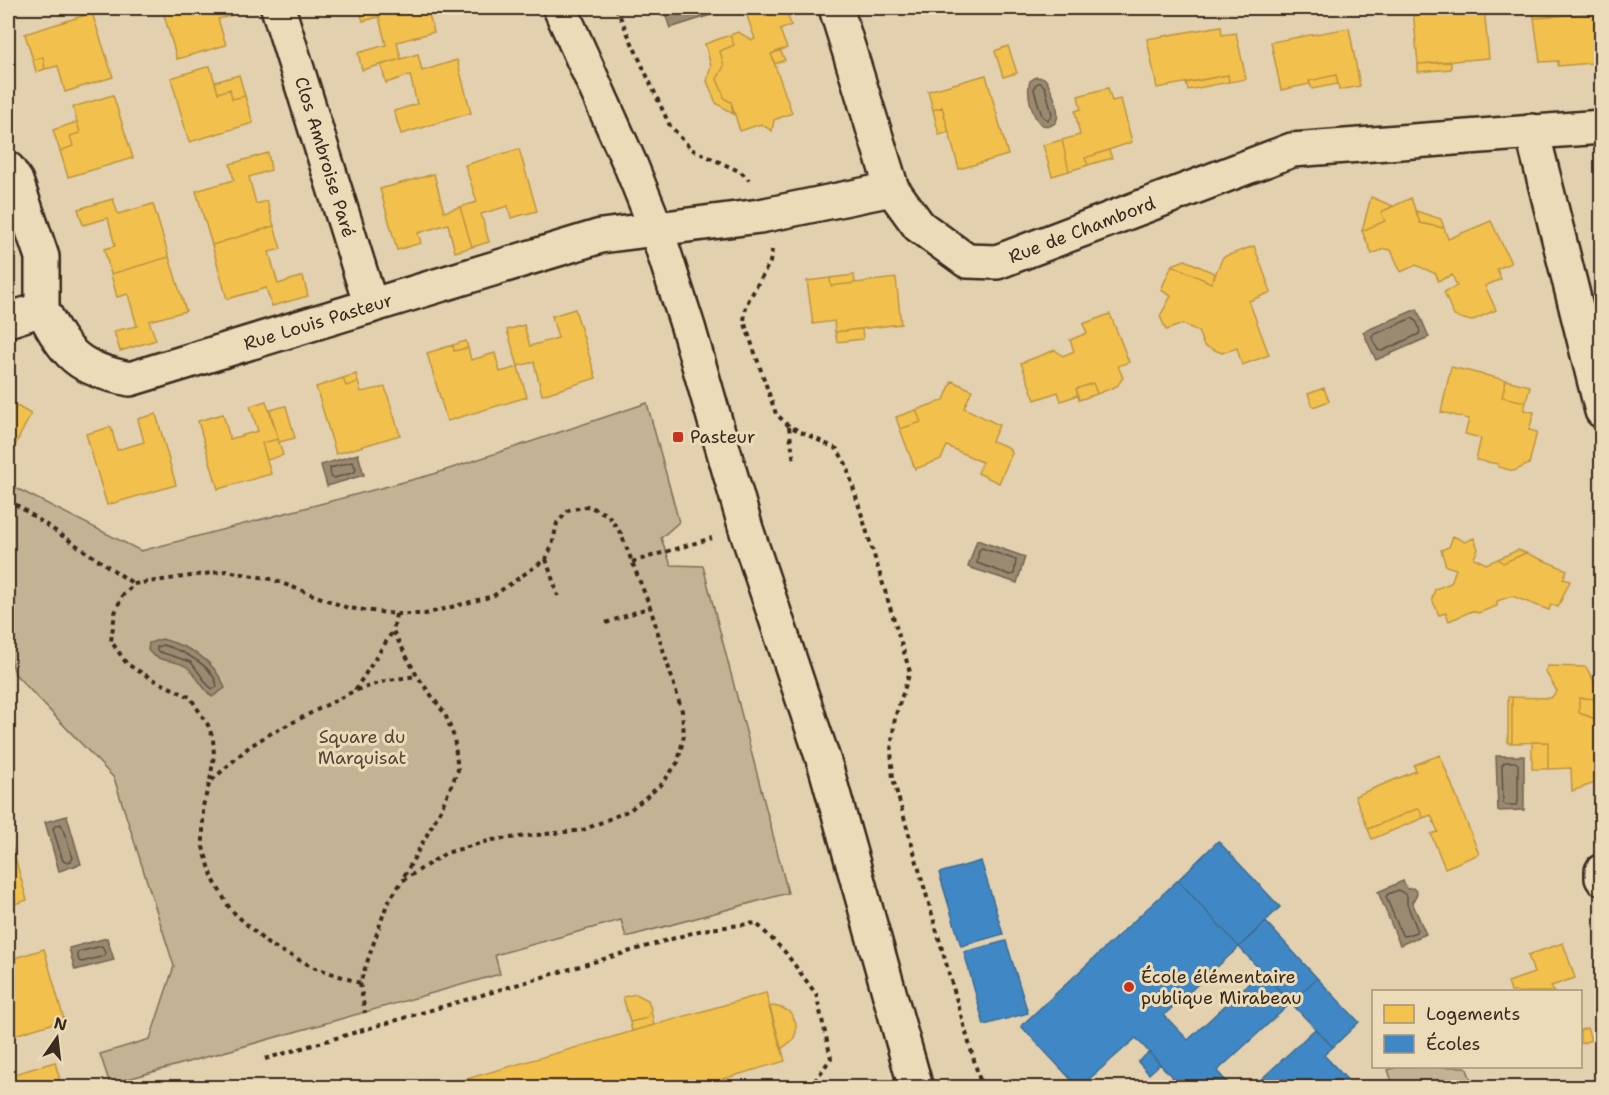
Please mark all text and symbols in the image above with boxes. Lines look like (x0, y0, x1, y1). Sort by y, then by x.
street label: Clos Ambroise Paré (289, 74, 361, 240)
street label: Rue de Chambord (1005, 191, 1159, 269)
street label: Rue Louis Pasteur (241, 288, 395, 356)
place label: Pasteur (690, 425, 755, 449)
marker: Pasteur (671, 430, 685, 444)
park label: Square du Marquisat (318, 725, 406, 770)
place label: École élémentaire publique Mirabeau (1141, 965, 1302, 1010)
marker: École élémentaire publique Mirabeau (1122, 980, 1136, 994)
legend (1372, 990, 1582, 1068)
text: Logements (1426, 1002, 1520, 1026)
north arrow (27, 1008, 87, 1068)
text: N (52, 1012, 69, 1036)
text: Écoles (1426, 1032, 1480, 1056)

